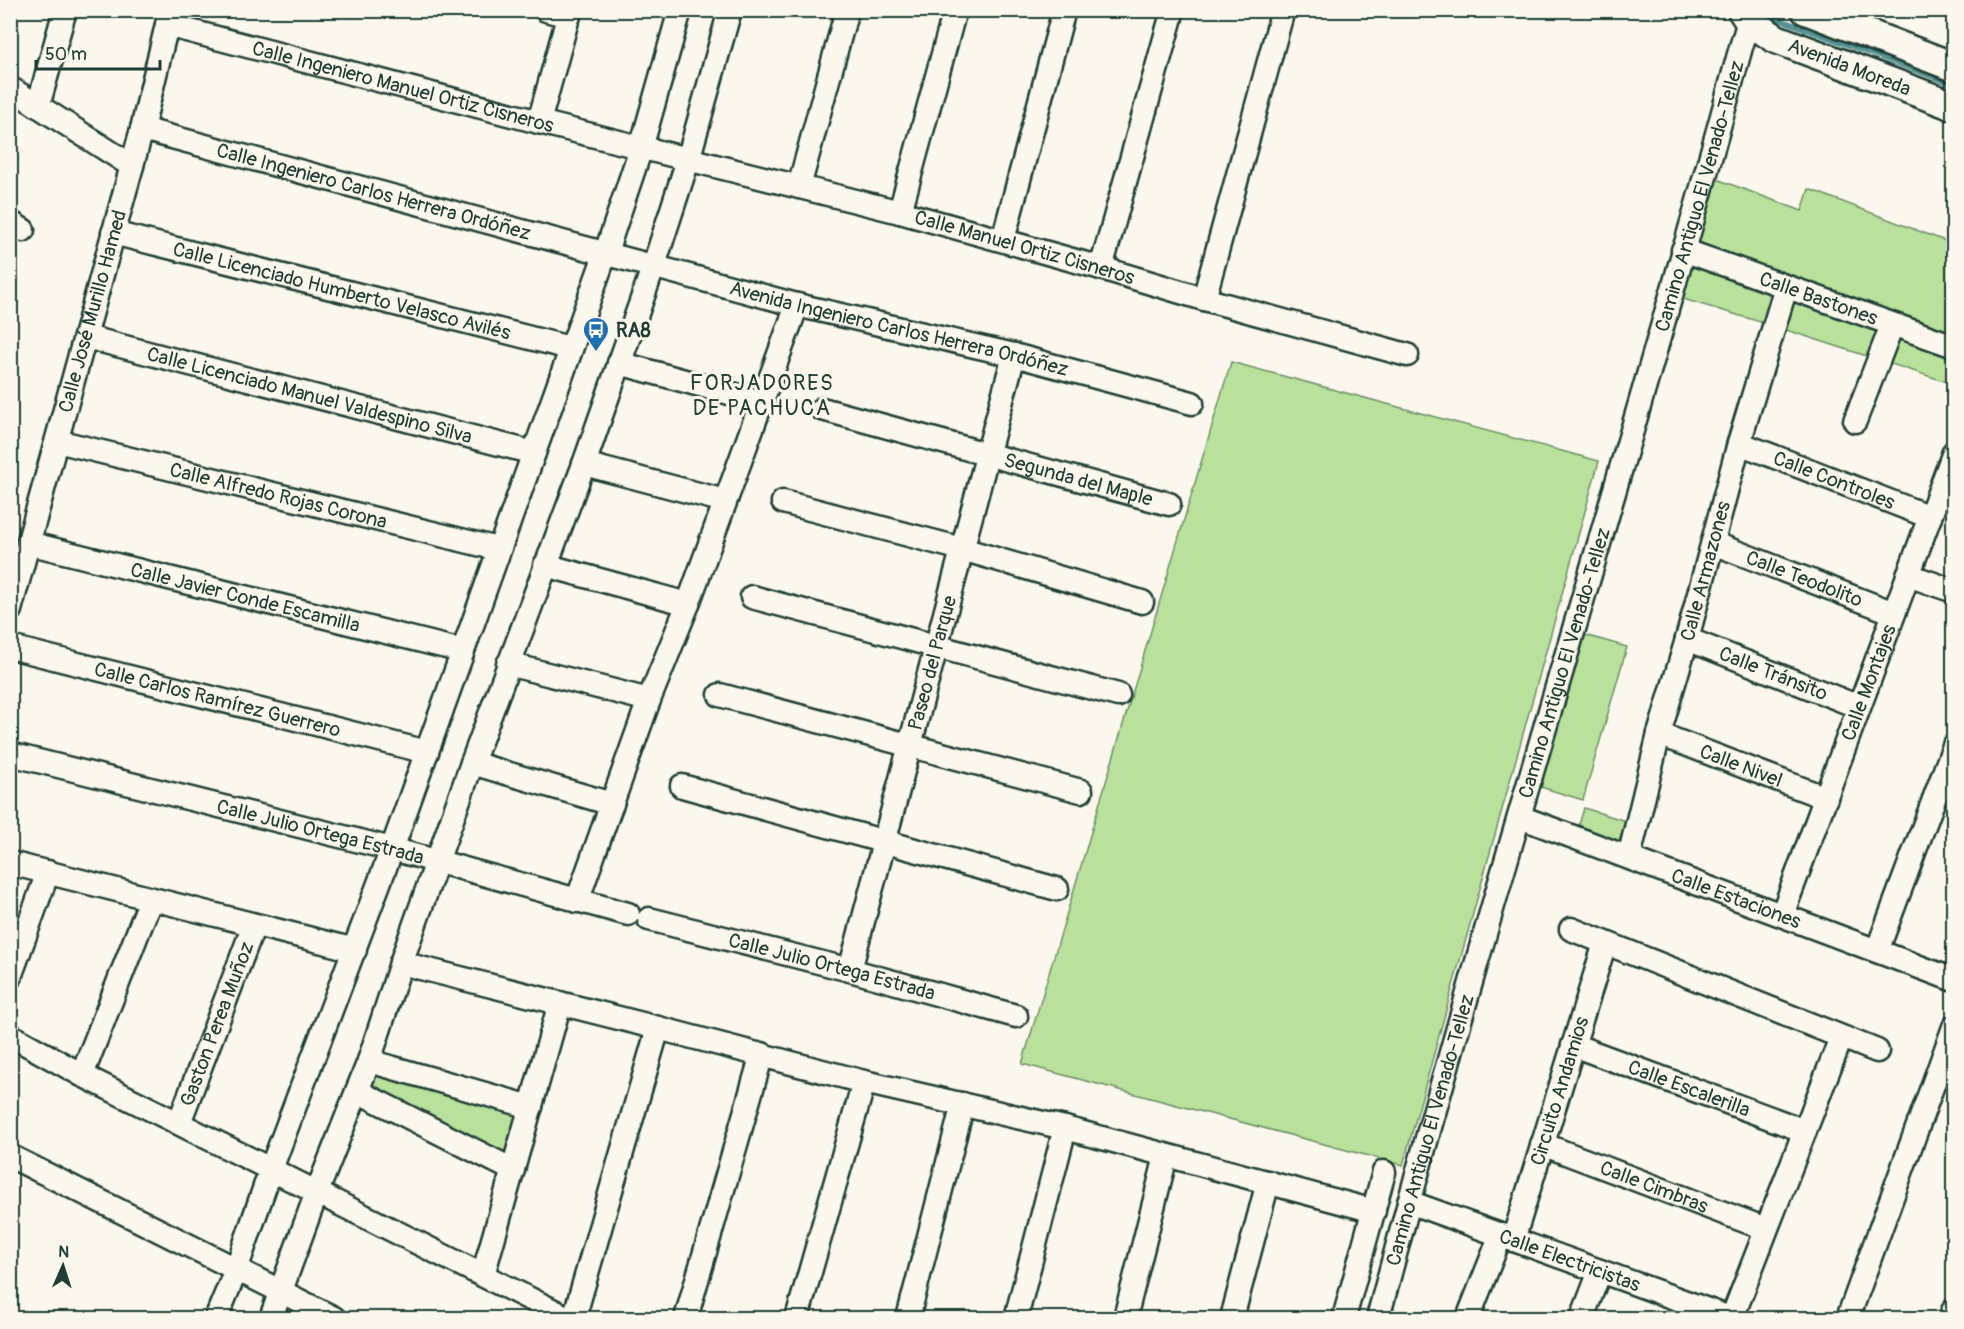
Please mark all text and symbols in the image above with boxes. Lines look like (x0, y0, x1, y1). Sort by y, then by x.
street label: Avenida Moreda (1784, 32, 1914, 101)
scale bar (36, 33, 160, 71)
street label: Calle Ingeniero Manuel Ortiz Cisneros (250, 35, 557, 138)
text: 50 m (45, 43, 87, 66)
street label: Camino Antiguo El Venado-Tellez (1649, 58, 1749, 335)
street label: Calle Ingeniero Carlos Herrera Ordóñez (214, 137, 534, 245)
street label: Calle Manuel Ortiz Cisneros (912, 204, 1138, 290)
street label: Calle José Murillo Hamed (52, 207, 132, 415)
street label: Calle Licenciado Humberto Velasco Avilés (170, 236, 513, 345)
street label: Calle Bastones (1756, 266, 1881, 331)
street label: Avenida Ingeniero Carlos Herrera Ordóñez (727, 275, 1071, 382)
bus stop icon: RA8 (581, 315, 611, 353)
place label: RA8 (616, 318, 651, 343)
street label: Calle Licenciado Manuel Valdespino Silva (144, 341, 475, 449)
district label: FORJADORES DE PACHUCA (690, 369, 834, 422)
street label: Calle Controles (1770, 445, 1899, 515)
street label: Segunda del Maple (1001, 447, 1156, 512)
street label: Calle Alfredo Rojas Corona (167, 457, 390, 534)
street label: Calle Armazones (1675, 498, 1736, 644)
street label: Camino Antiguo El Venado-Tellez (1513, 525, 1616, 801)
street label: Calle Teodolito (1742, 544, 1867, 612)
street label: Calle Javier Conde Escamilla (128, 557, 363, 638)
street label: Paseo del Parque (902, 592, 962, 733)
street label: Calle Montajes (1835, 621, 1901, 744)
street label: Calle Tránsito (1716, 640, 1832, 706)
street label: Calle Carlos Ramírez Guerrero (92, 656, 344, 742)
street label: Calle Nivel (1696, 738, 1786, 793)
street label: Calle Julio Ortega Estrada (214, 793, 427, 870)
street label: Calle Estaciones (1668, 863, 1805, 934)
street label: Calle Julio Ortega Estrada (726, 927, 938, 1006)
street label: Gaston Perea Muñoz (174, 938, 259, 1110)
street label: Camino Antiguo El Venado-Tellez (1380, 991, 1479, 1268)
street label: Circuito Andamios (1524, 1013, 1594, 1168)
street label: Calle Escalerilla (1625, 1054, 1754, 1122)
street label: Calle Cimbras (1597, 1155, 1712, 1218)
street label: Calle Electricistas (1496, 1223, 1644, 1297)
north arrow (33, 1236, 93, 1296)
text: N (58, 1242, 70, 1262)

